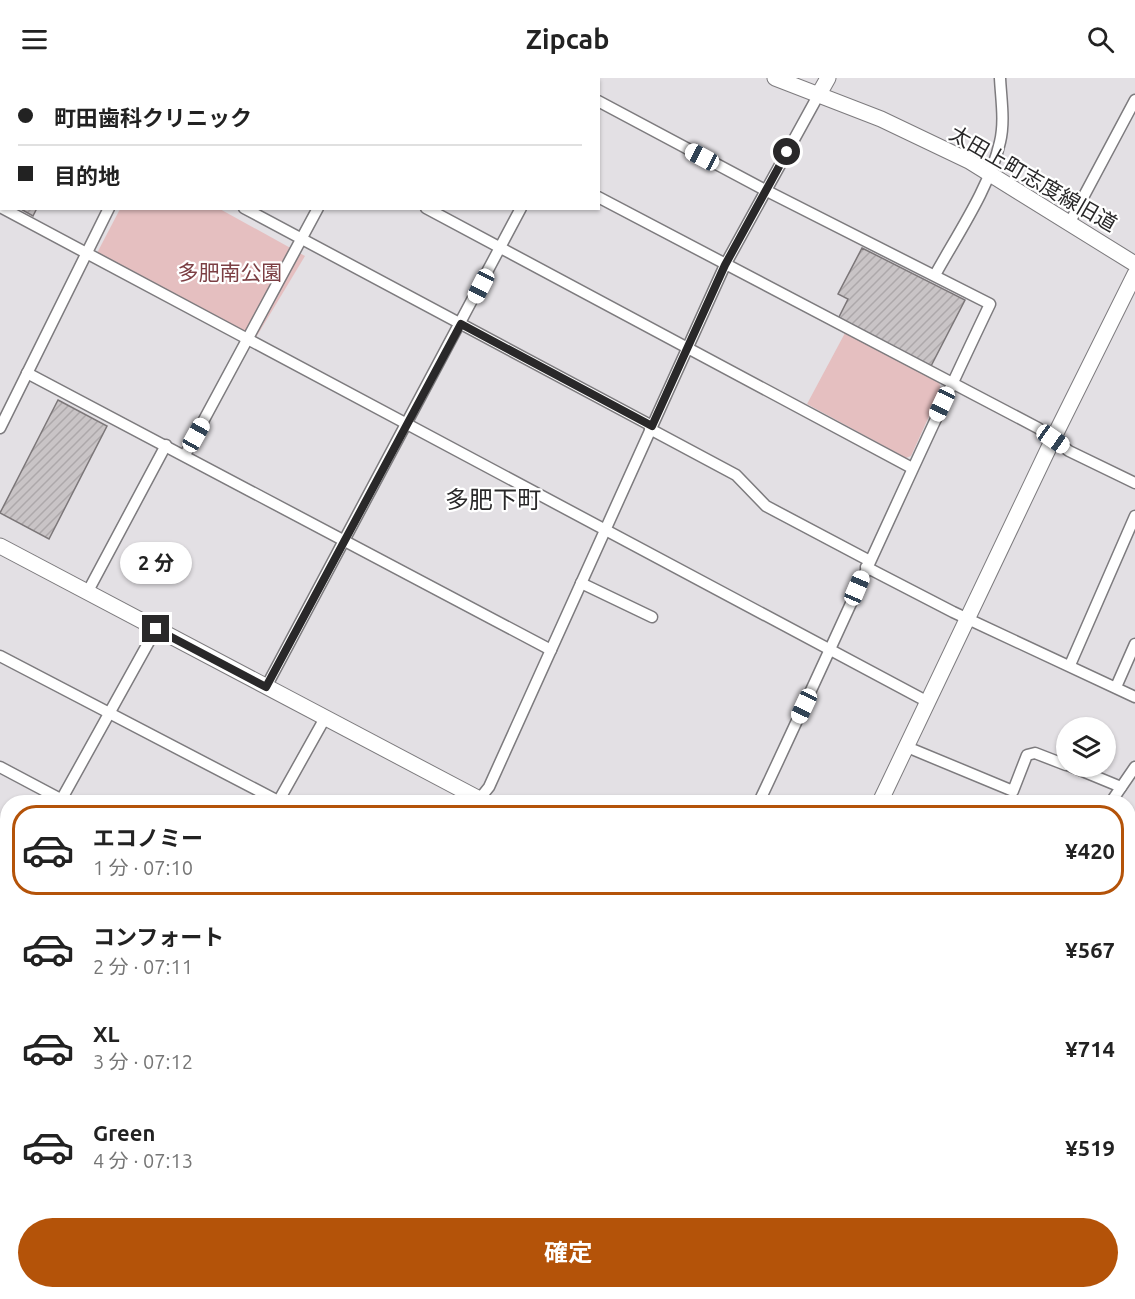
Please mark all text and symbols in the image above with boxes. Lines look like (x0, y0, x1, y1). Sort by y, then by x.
icon: menu (18, 23, 51, 56)
icon: search (1084, 23, 1117, 56)
text: Zipcab (526, 24, 609, 54)
text: 町田歯科クリニック (54, 105, 252, 130)
street label: 太田上町志度線旧道 (946, 120, 1121, 236)
route start (773, 138, 800, 165)
car (682, 141, 722, 173)
text: 目的地 (54, 163, 120, 188)
park label: 多肥南公園 (178, 260, 283, 284)
car (465, 266, 497, 306)
car (926, 384, 958, 424)
car (179, 415, 213, 455)
car (1033, 421, 1073, 457)
district label: 多肥下町 (445, 486, 541, 513)
callout: 2 分 (120, 542, 192, 584)
text: 2 分 (138, 551, 174, 574)
car (842, 568, 872, 608)
route end (142, 615, 169, 642)
car (788, 686, 820, 726)
map controls (1056, 717, 1116, 777)
button: layers (1056, 717, 1116, 777)
icon: car (21, 823, 75, 877)
text: エコノミー (93, 825, 203, 850)
text: ¥420 (1065, 838, 1115, 863)
text: 1 分 · 07:10 (93, 856, 193, 879)
icon: car (21, 922, 75, 976)
text: コンフォート (93, 924, 224, 949)
text: ¥567 (1065, 937, 1115, 962)
text: 2 分 · 07:11 (93, 955, 193, 978)
icon: car (21, 1021, 75, 1075)
text: XL (93, 1021, 120, 1046)
text: ¥714 (1065, 1036, 1115, 1061)
text: 3 分 · 07:12 (93, 1050, 193, 1073)
icon: car (21, 1120, 75, 1174)
text: Green (93, 1120, 155, 1145)
text: ¥519 (1065, 1135, 1115, 1160)
text: 4 分 · 07:13 (93, 1149, 193, 1172)
button: 確定 (18, 1218, 1118, 1287)

